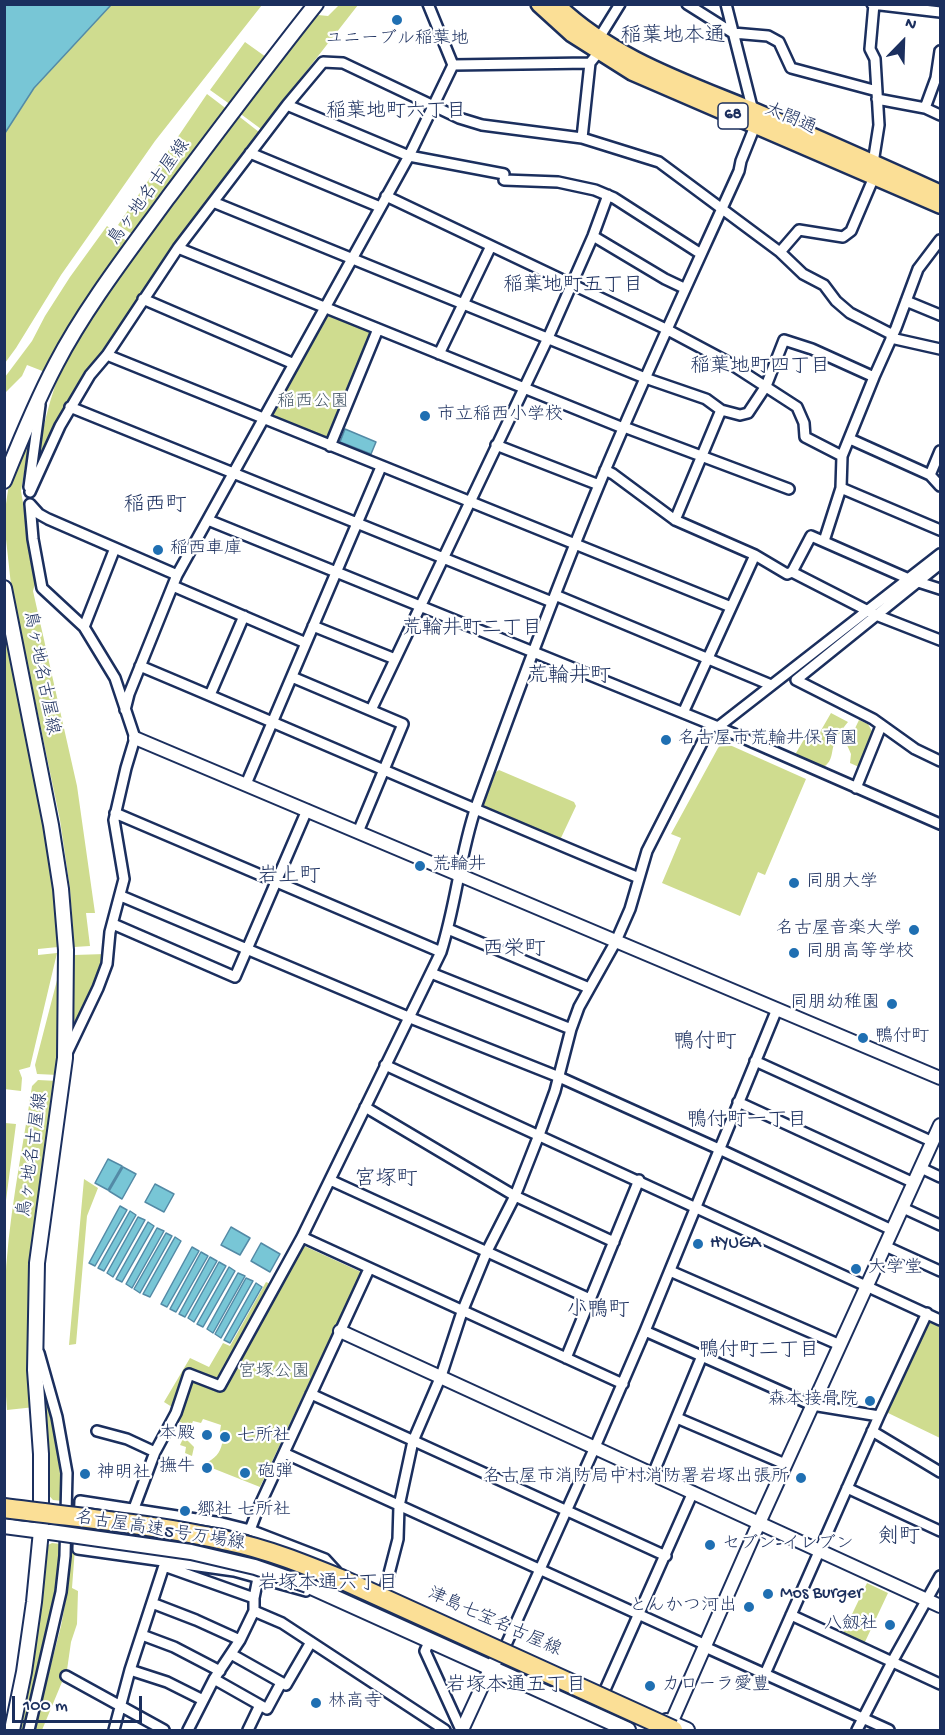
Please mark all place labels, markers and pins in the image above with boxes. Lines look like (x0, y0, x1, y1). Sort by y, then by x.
marker: ユニーブル稲葉地 (390, 13, 404, 27)
place label: ユニーブル稲葉地 (325, 29, 469, 51)
place label: 市立稲西小学校 (437, 405, 563, 427)
marker: 市立稲西小学校 (418, 409, 432, 423)
place label: 稲西車庫 (170, 539, 242, 561)
marker: 稲西車庫 (151, 543, 165, 557)
place label: 名古屋市荒輪井保育園 (678, 729, 858, 751)
marker: 名古屋市荒輪井保育園 (659, 733, 673, 747)
place label: 荒輪井 (432, 855, 486, 877)
marker: 荒輪井 (413, 859, 427, 873)
place label: 同朋大学 (806, 872, 878, 894)
marker: 同朋大学 (787, 876, 801, 890)
place label: 名古屋音楽大学 (776, 919, 902, 941)
marker: 名古屋音楽大学 (907, 923, 921, 937)
place label: 同朋高等学校 (806, 942, 914, 964)
marker: 同朋高等学校 (787, 946, 801, 960)
place label: 同朋幼稚園 (790, 993, 880, 1015)
marker: 同朋幼稚園 (885, 997, 899, 1011)
place label: 鴨付町 (875, 1027, 929, 1049)
marker: 鴨付町 (856, 1031, 870, 1045)
place label: HYUGA (710, 1233, 761, 1255)
marker: HYUGA (691, 1237, 705, 1251)
place label: 大学堂 (868, 1258, 922, 1280)
marker: 大学堂 (849, 1262, 863, 1276)
place label: 森本接骨院 (768, 1390, 858, 1412)
marker: 森本接骨院 (863, 1394, 877, 1408)
place label: 本殿 (159, 1424, 195, 1446)
place label: 七所社 (237, 1426, 291, 1448)
marker: 本殿 (200, 1428, 214, 1442)
marker: 七所社 (218, 1430, 232, 1444)
place label: 撫牛 (159, 1457, 195, 1479)
marker: 撫牛 (200, 1461, 214, 1475)
place label: 砲弾 (257, 1462, 293, 1484)
place label: 神明社 (97, 1463, 151, 1485)
marker: 砲弾 (238, 1466, 252, 1480)
marker: 神明社 (78, 1467, 92, 1481)
place label: 名古屋市消防局中村消防署岩塚出張所 (483, 1467, 789, 1489)
marker: 名古屋市消防局中村消防署岩塚出張所 (794, 1471, 808, 1485)
place label: 郷社 七所社 (197, 1500, 291, 1522)
marker: 郷社 七所社 (178, 1504, 192, 1518)
place label: セブン-イレブン (722, 1534, 854, 1556)
marker: セブン-イレブン (703, 1538, 717, 1552)
place label: Mos Burger (780, 1583, 863, 1605)
marker: Mos Burger (761, 1587, 775, 1601)
place label: とんかつ河出 (629, 1596, 737, 1618)
marker: とんかつ河出 (742, 1600, 756, 1614)
place label: 八劔社 (824, 1614, 878, 1636)
marker: 八劔社 (883, 1618, 897, 1632)
place label: カローラ愛豊 (662, 1675, 770, 1697)
marker: カローラ愛豊 (643, 1679, 657, 1693)
place label: 林高寺 (328, 1692, 382, 1714)
marker: 林高寺 (309, 1696, 323, 1710)

